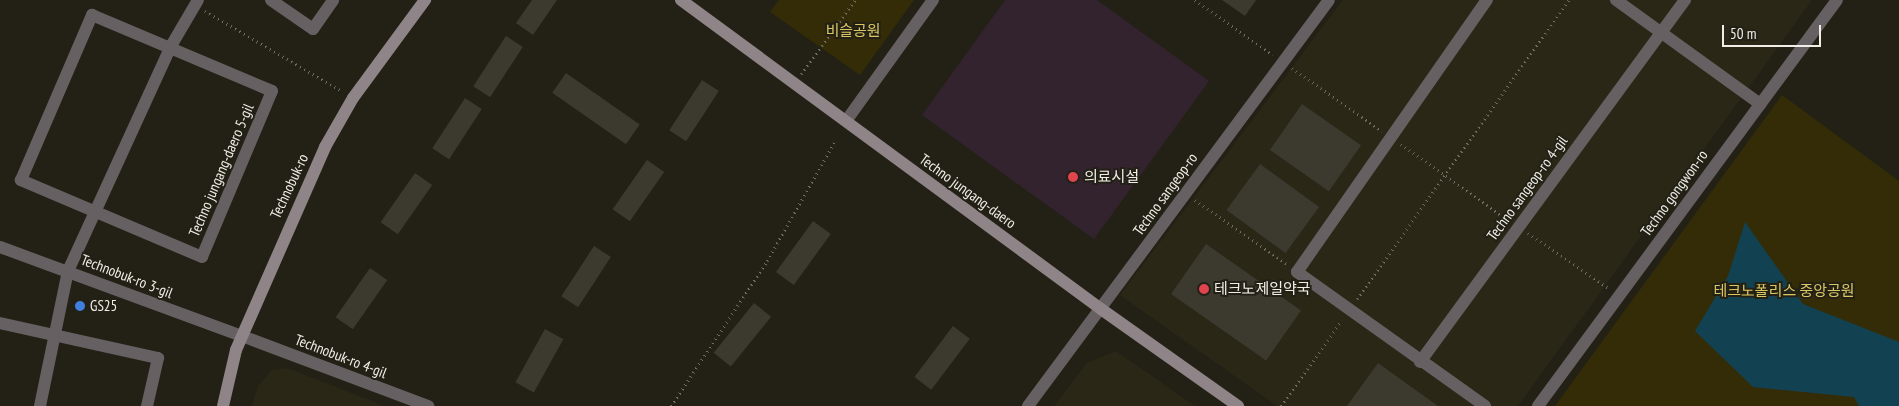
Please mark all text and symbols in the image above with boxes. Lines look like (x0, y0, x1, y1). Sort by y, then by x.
scale bar (1724, 15, 1823, 47)
park label: 비슬공원 (825, 22, 881, 40)
text: 50 m (1730, 24, 1756, 43)
street label: Techno jungang-daero 5-gil (185, 101, 257, 239)
street label: Techno sangeop-ro 4-gil (1483, 132, 1571, 244)
street label: Techno gongwon-ro (1637, 146, 1711, 240)
street label: Techno sangeop-ro (1129, 149, 1201, 239)
street label: Techno jungang-daero (916, 150, 1020, 232)
street label: Technobuk-ro (266, 151, 312, 221)
place label: 의료시설 (1084, 168, 1139, 186)
marker: 의료시설 (1066, 170, 1080, 184)
street label: Technobuk-ro 3-gil (78, 250, 176, 302)
place label: 테크노제일약국 (1214, 280, 1311, 298)
park label: 테크노폴리스 중앙공원 (1713, 282, 1855, 300)
marker: 테크노제일약국 (1198, 283, 1210, 295)
place label: GS25 (90, 297, 117, 315)
marker: GS25 (74, 300, 86, 312)
street label: Technobuk-ro 4-gil (292, 330, 390, 382)

